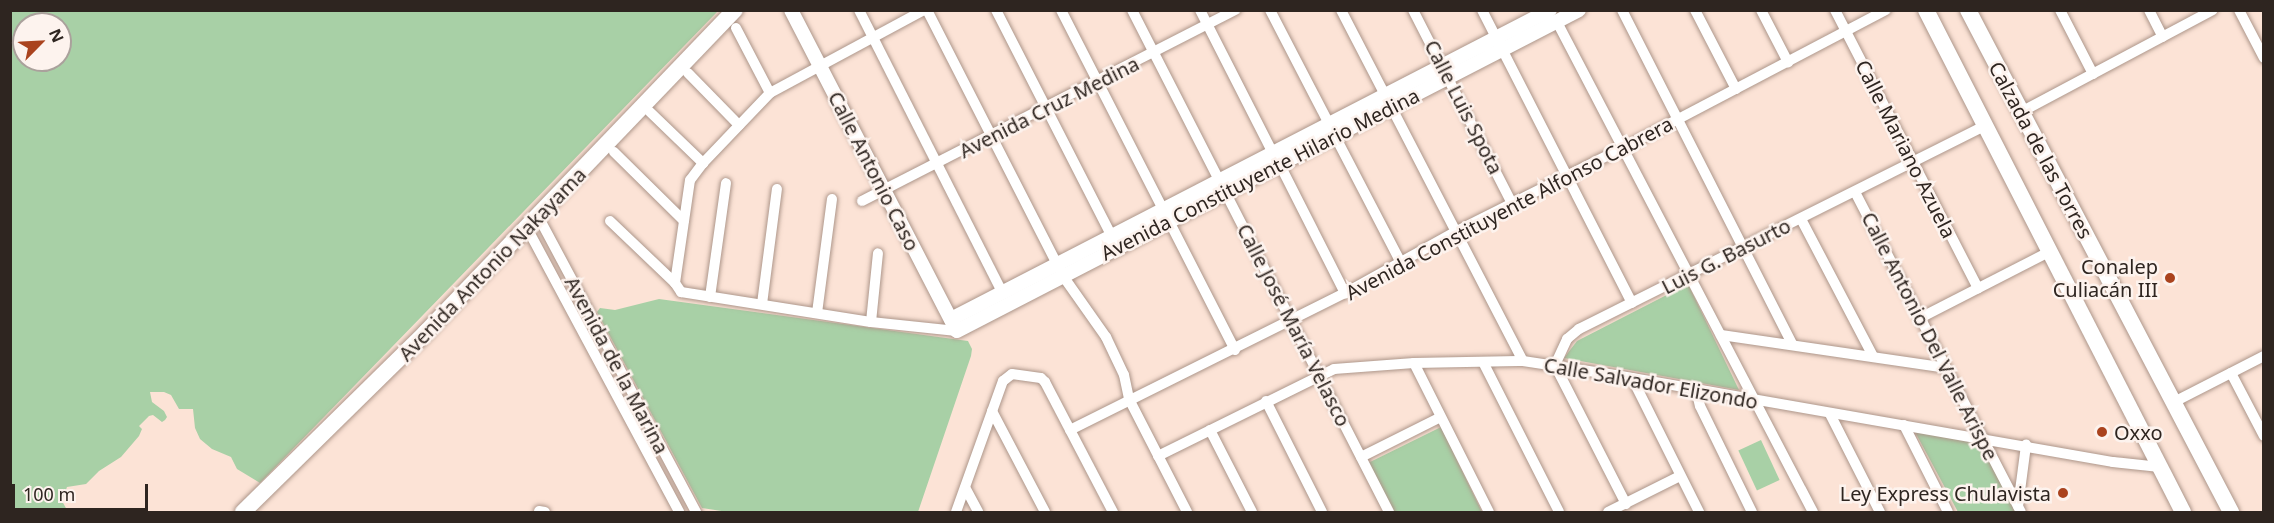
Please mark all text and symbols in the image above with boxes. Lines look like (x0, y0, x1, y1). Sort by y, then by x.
north arrow (12, 12, 72, 72)
text: N (44, 25, 69, 46)
street label: Calle Luis Spota (1420, 36, 1508, 178)
street label: Avenida Cruz Medina (955, 51, 1143, 163)
street label: Calle Mariano Azuela (1851, 56, 1961, 242)
street label: Calzada de las Torres (1984, 57, 2098, 243)
street label: Avenida Constituyente Hilario Medina (1097, 83, 1423, 265)
street label: Calle Antonio Caso (823, 87, 925, 255)
street label: Avenida Constituyente Alfonso Cabrera (1341, 111, 1677, 305)
street label: Avenida Antonio Nakayama (393, 162, 591, 366)
street label: Calle Antonio Del Valle Arispe (1857, 208, 2003, 464)
street label: Luis G. Basurto (1657, 213, 1795, 299)
street label: Calle José María Velasco (1232, 220, 1356, 430)
place label: Conalep Culiacán III (2053, 254, 2158, 301)
marker: Conalep Culiacán III (2163, 271, 2177, 285)
street label: Avenida de la Marina (560, 272, 674, 458)
street label: Calle Salvador Elizondo (1542, 352, 1760, 414)
place label: Oxxo (2114, 420, 2162, 444)
marker: Oxxo (2095, 425, 2109, 439)
scale bar (15, 472, 152, 510)
place label: Ley Express Chulavista (1840, 481, 2051, 505)
text: 100 m (23, 482, 75, 506)
marker: Ley Express Chulavista (2056, 486, 2070, 500)

